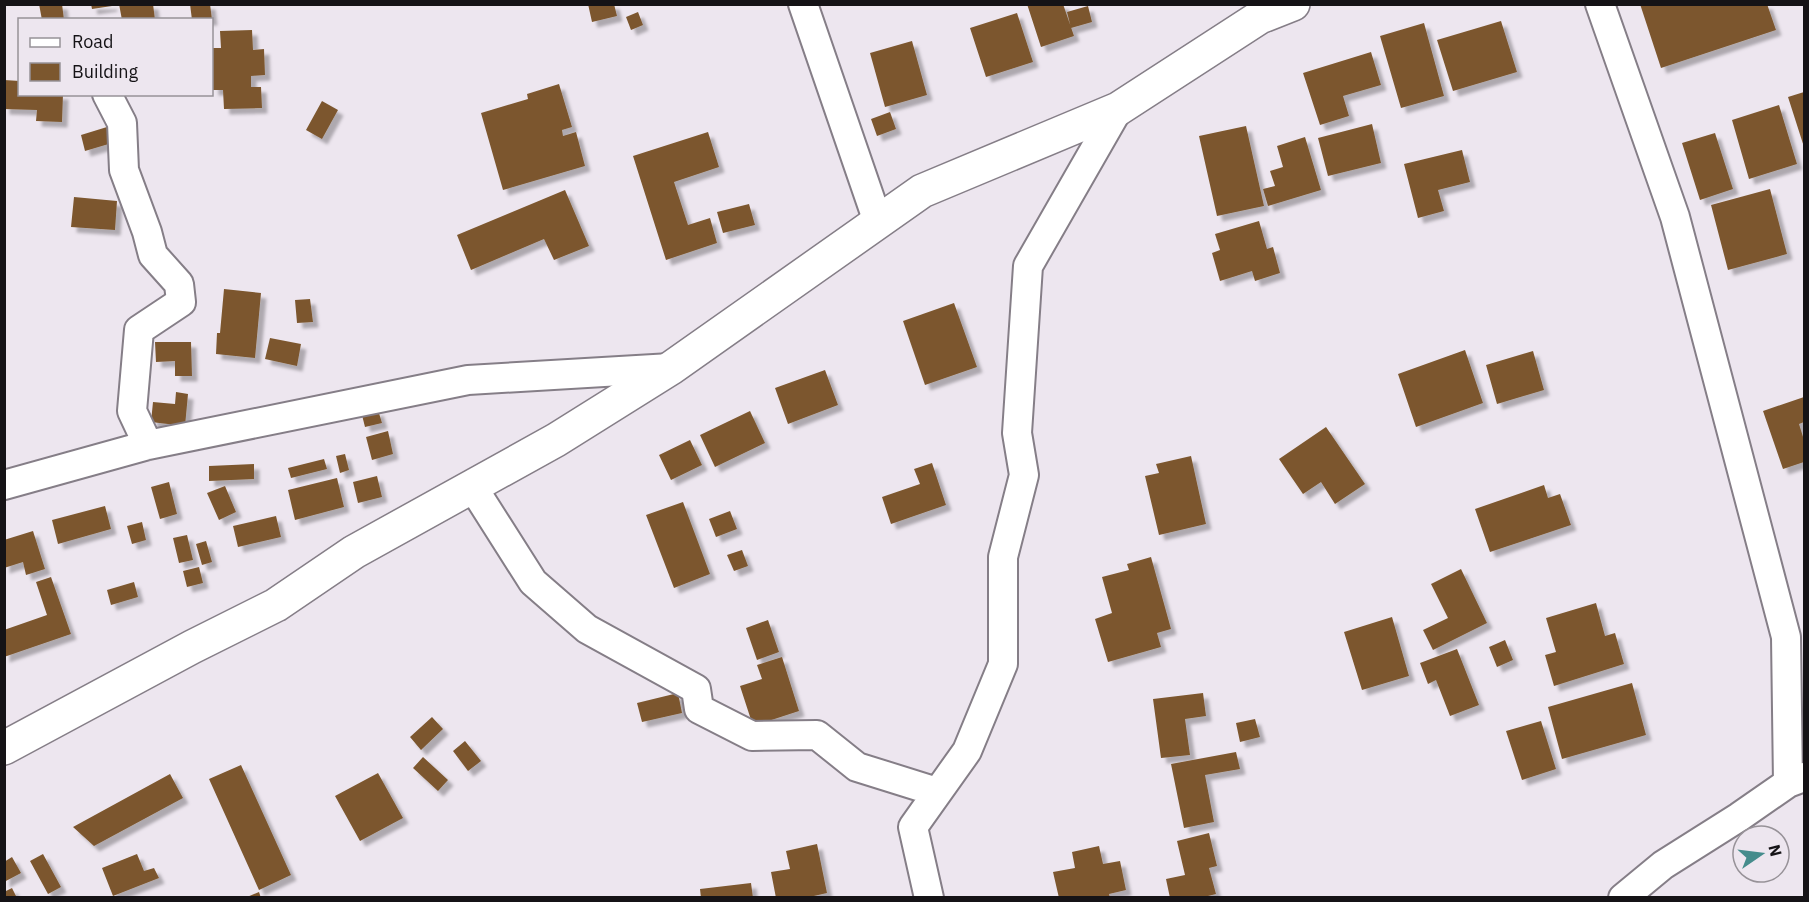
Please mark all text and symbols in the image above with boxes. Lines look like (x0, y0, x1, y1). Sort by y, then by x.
legend (18, 18, 213, 96)
text: Road (72, 30, 113, 53)
text: Building (72, 60, 139, 83)
north arrow (1731, 824, 1791, 884)
text: N (1764, 842, 1787, 858)

